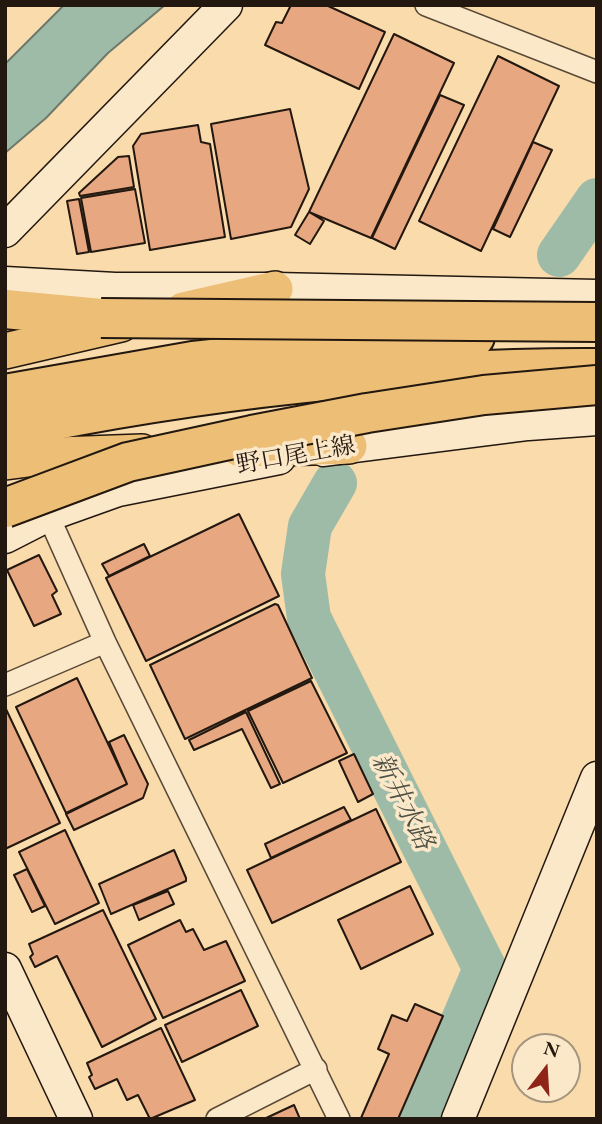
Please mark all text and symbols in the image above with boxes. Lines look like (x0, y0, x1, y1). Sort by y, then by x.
street label: 野口尾上線 (234, 431, 358, 481)
water label: 新井水路 (364, 749, 440, 855)
north arrow (511, 1033, 581, 1103)
text: N (541, 1035, 563, 1064)

